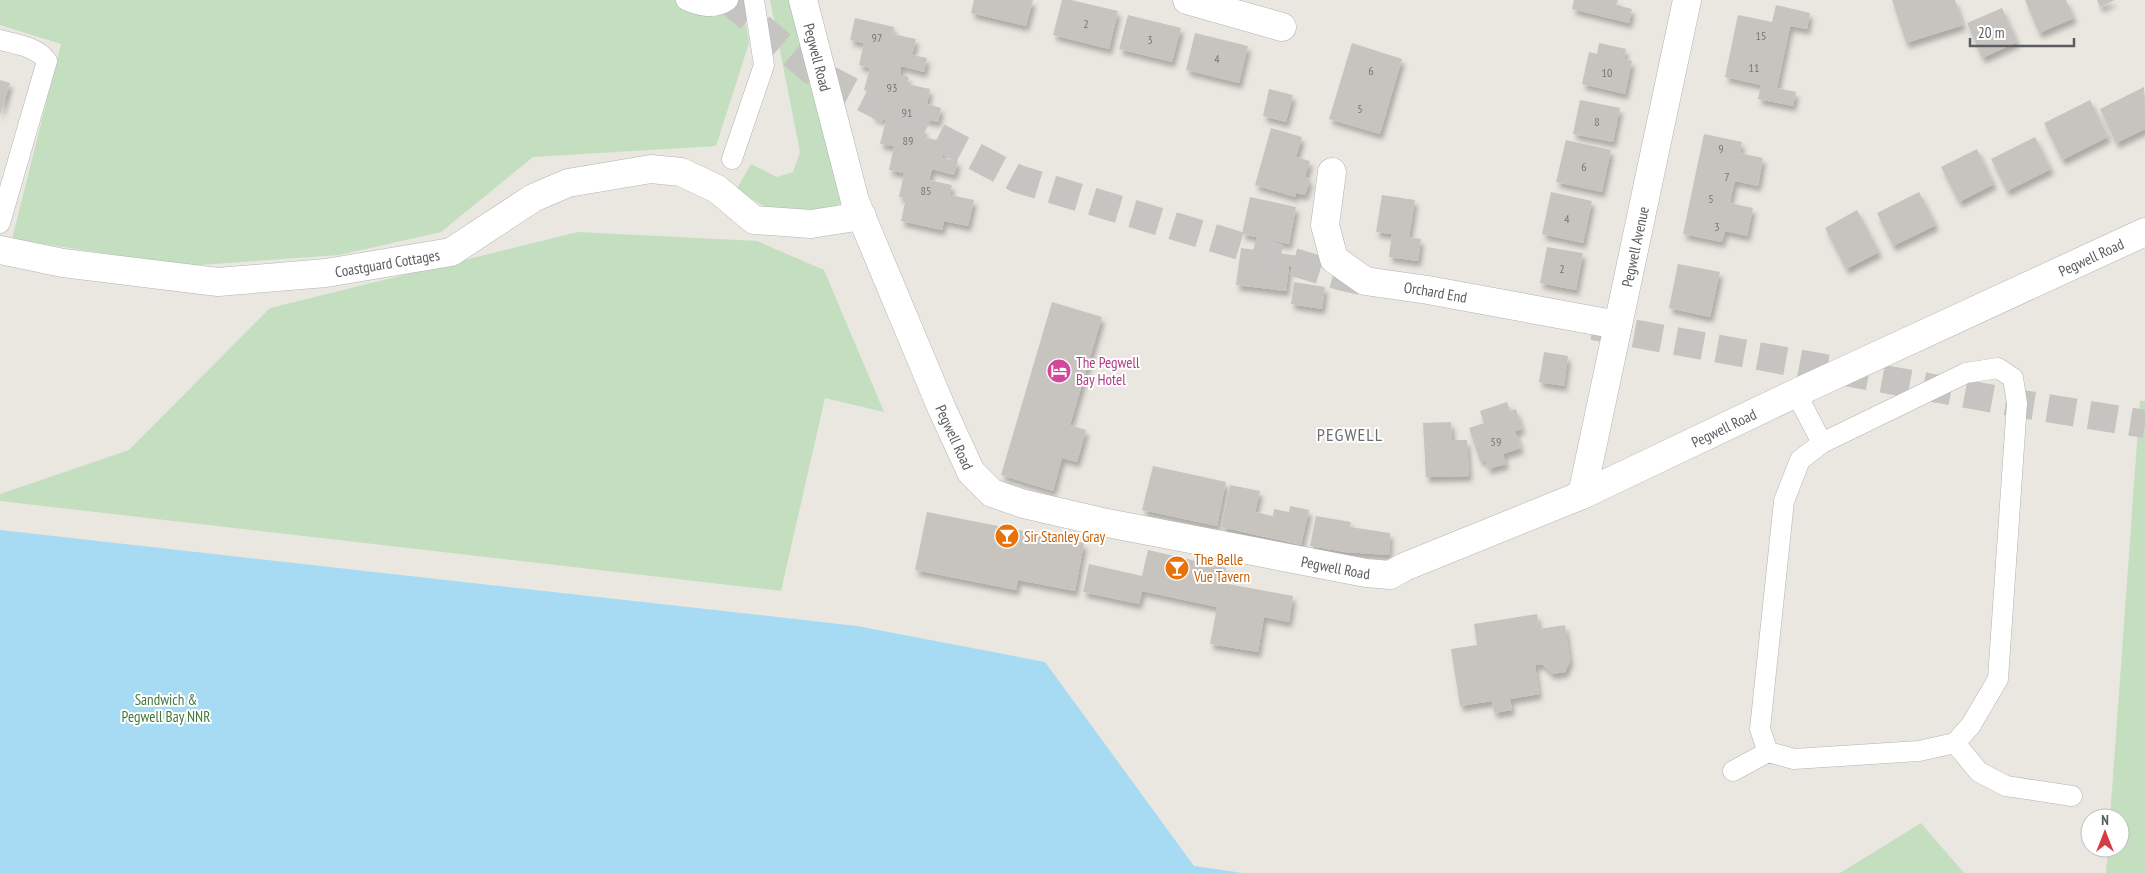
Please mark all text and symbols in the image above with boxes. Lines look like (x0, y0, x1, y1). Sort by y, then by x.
scale bar (1970, 15, 2074, 47)
house number: 2 (1083, 16, 1089, 31)
street label: Pegwell Road (800, 21, 836, 93)
text: 20 m (1978, 23, 2004, 42)
house number: 15 (1756, 28, 1766, 43)
house number: 97 (872, 30, 882, 45)
house number: 3 (1147, 32, 1153, 47)
house number: 4 (1214, 51, 1220, 66)
house number: 11 (1749, 60, 1759, 75)
house number: 6 (1368, 63, 1374, 78)
house number: 10 (1602, 65, 1612, 80)
house number: 93 (887, 80, 897, 95)
house number: 5 (1357, 101, 1363, 116)
house number: 91 (902, 105, 912, 120)
house number: 8 (1594, 114, 1600, 129)
house number: 89 (903, 133, 913, 148)
house number: 9 (1718, 141, 1724, 156)
house number: 6 (1581, 159, 1587, 174)
house number: 7 (1724, 169, 1730, 184)
house number: 85 (921, 183, 931, 198)
house number: 5 (1708, 191, 1714, 206)
street label: Pegwell Avenue (1617, 205, 1652, 288)
house number: 4 (1564, 211, 1570, 226)
house number: 3 (1714, 219, 1720, 234)
street label: Pegwell Road (2055, 234, 2127, 280)
street label: Coastguard Cottages (333, 245, 441, 281)
house number: 2 (1559, 261, 1565, 276)
street label: Orchard End (1403, 277, 1469, 307)
place label: The Pegwell Bay Hotel (1076, 353, 1140, 389)
hotel icon: The Pegwell Bay Hotel (1046, 358, 1072, 384)
street label: Pegwell Road (932, 402, 978, 473)
street label: Pegwell Road (1688, 404, 1759, 451)
district label: PEGWELL (1317, 423, 1383, 446)
house number: 59 (1491, 434, 1501, 449)
bar icon: Sir Stanley Gray (994, 523, 1020, 549)
place label: Sir Stanley Gray (1024, 527, 1105, 546)
place label: The Belle Vue Tavern (1193, 550, 1250, 586)
street label: Pegwell Road (1300, 551, 1371, 583)
bar icon: The Belle Vue Tavern (1164, 555, 1190, 581)
park label: Sandwich & Pegwell Bay NNR (122, 690, 210, 726)
north arrow (2080, 808, 2130, 858)
text: N (2101, 811, 2109, 829)

